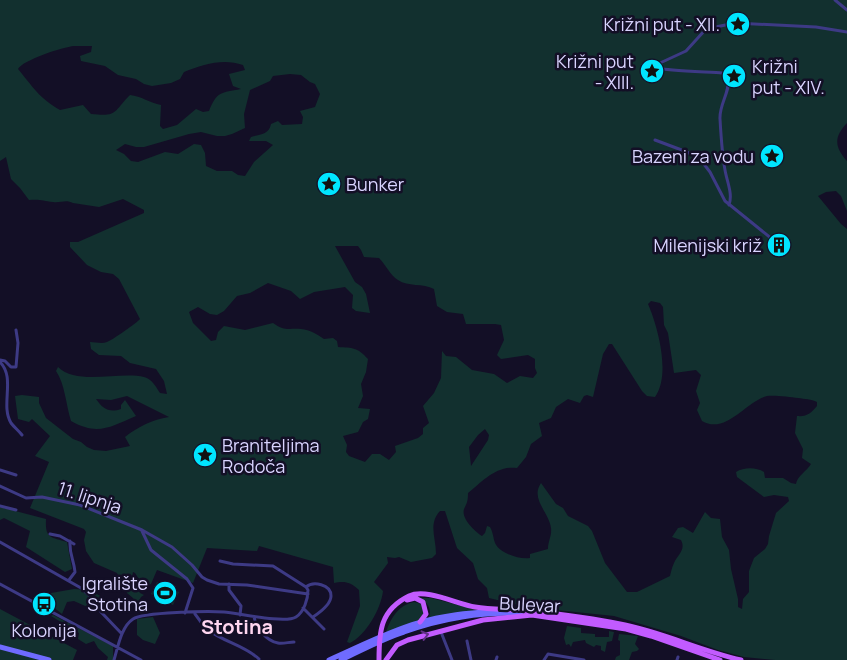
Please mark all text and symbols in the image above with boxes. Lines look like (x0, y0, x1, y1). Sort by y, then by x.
place icon: Križni put - XII. (725, 11, 751, 37)
place label: Križni put - XII. (603, 12, 720, 36)
place label: Križni put - XIII. (556, 49, 634, 94)
place label: Križni put - XIV. (752, 54, 825, 99)
place icon: Križni put - XIII. (639, 58, 665, 84)
place icon: Križni put - XIV. (721, 63, 747, 89)
place icon: Bazeni za vodu (759, 143, 785, 169)
place label: Bazeni za vodu (632, 144, 754, 168)
place icon: Bunker (316, 171, 342, 197)
place label: Bunker (346, 172, 405, 196)
building icon: Milenijski križ (766, 232, 792, 258)
place label: Milenijski križ (653, 233, 762, 257)
place label: Braniteljima Rodoča (222, 433, 320, 478)
place icon: Braniteljima Rodoča (192, 442, 218, 468)
street label: 11. lipnja (55, 475, 125, 519)
place label: Igralište Stotina (82, 571, 148, 616)
sports icon: Igralište Stotina (152, 580, 178, 606)
street label: Bulevar (499, 590, 562, 618)
bus stop icon: Kolonija (31, 591, 57, 617)
district label: Stotina (201, 613, 273, 640)
place label: Kolonija (12, 618, 76, 642)
one-way arrow (421, 630, 430, 641)

